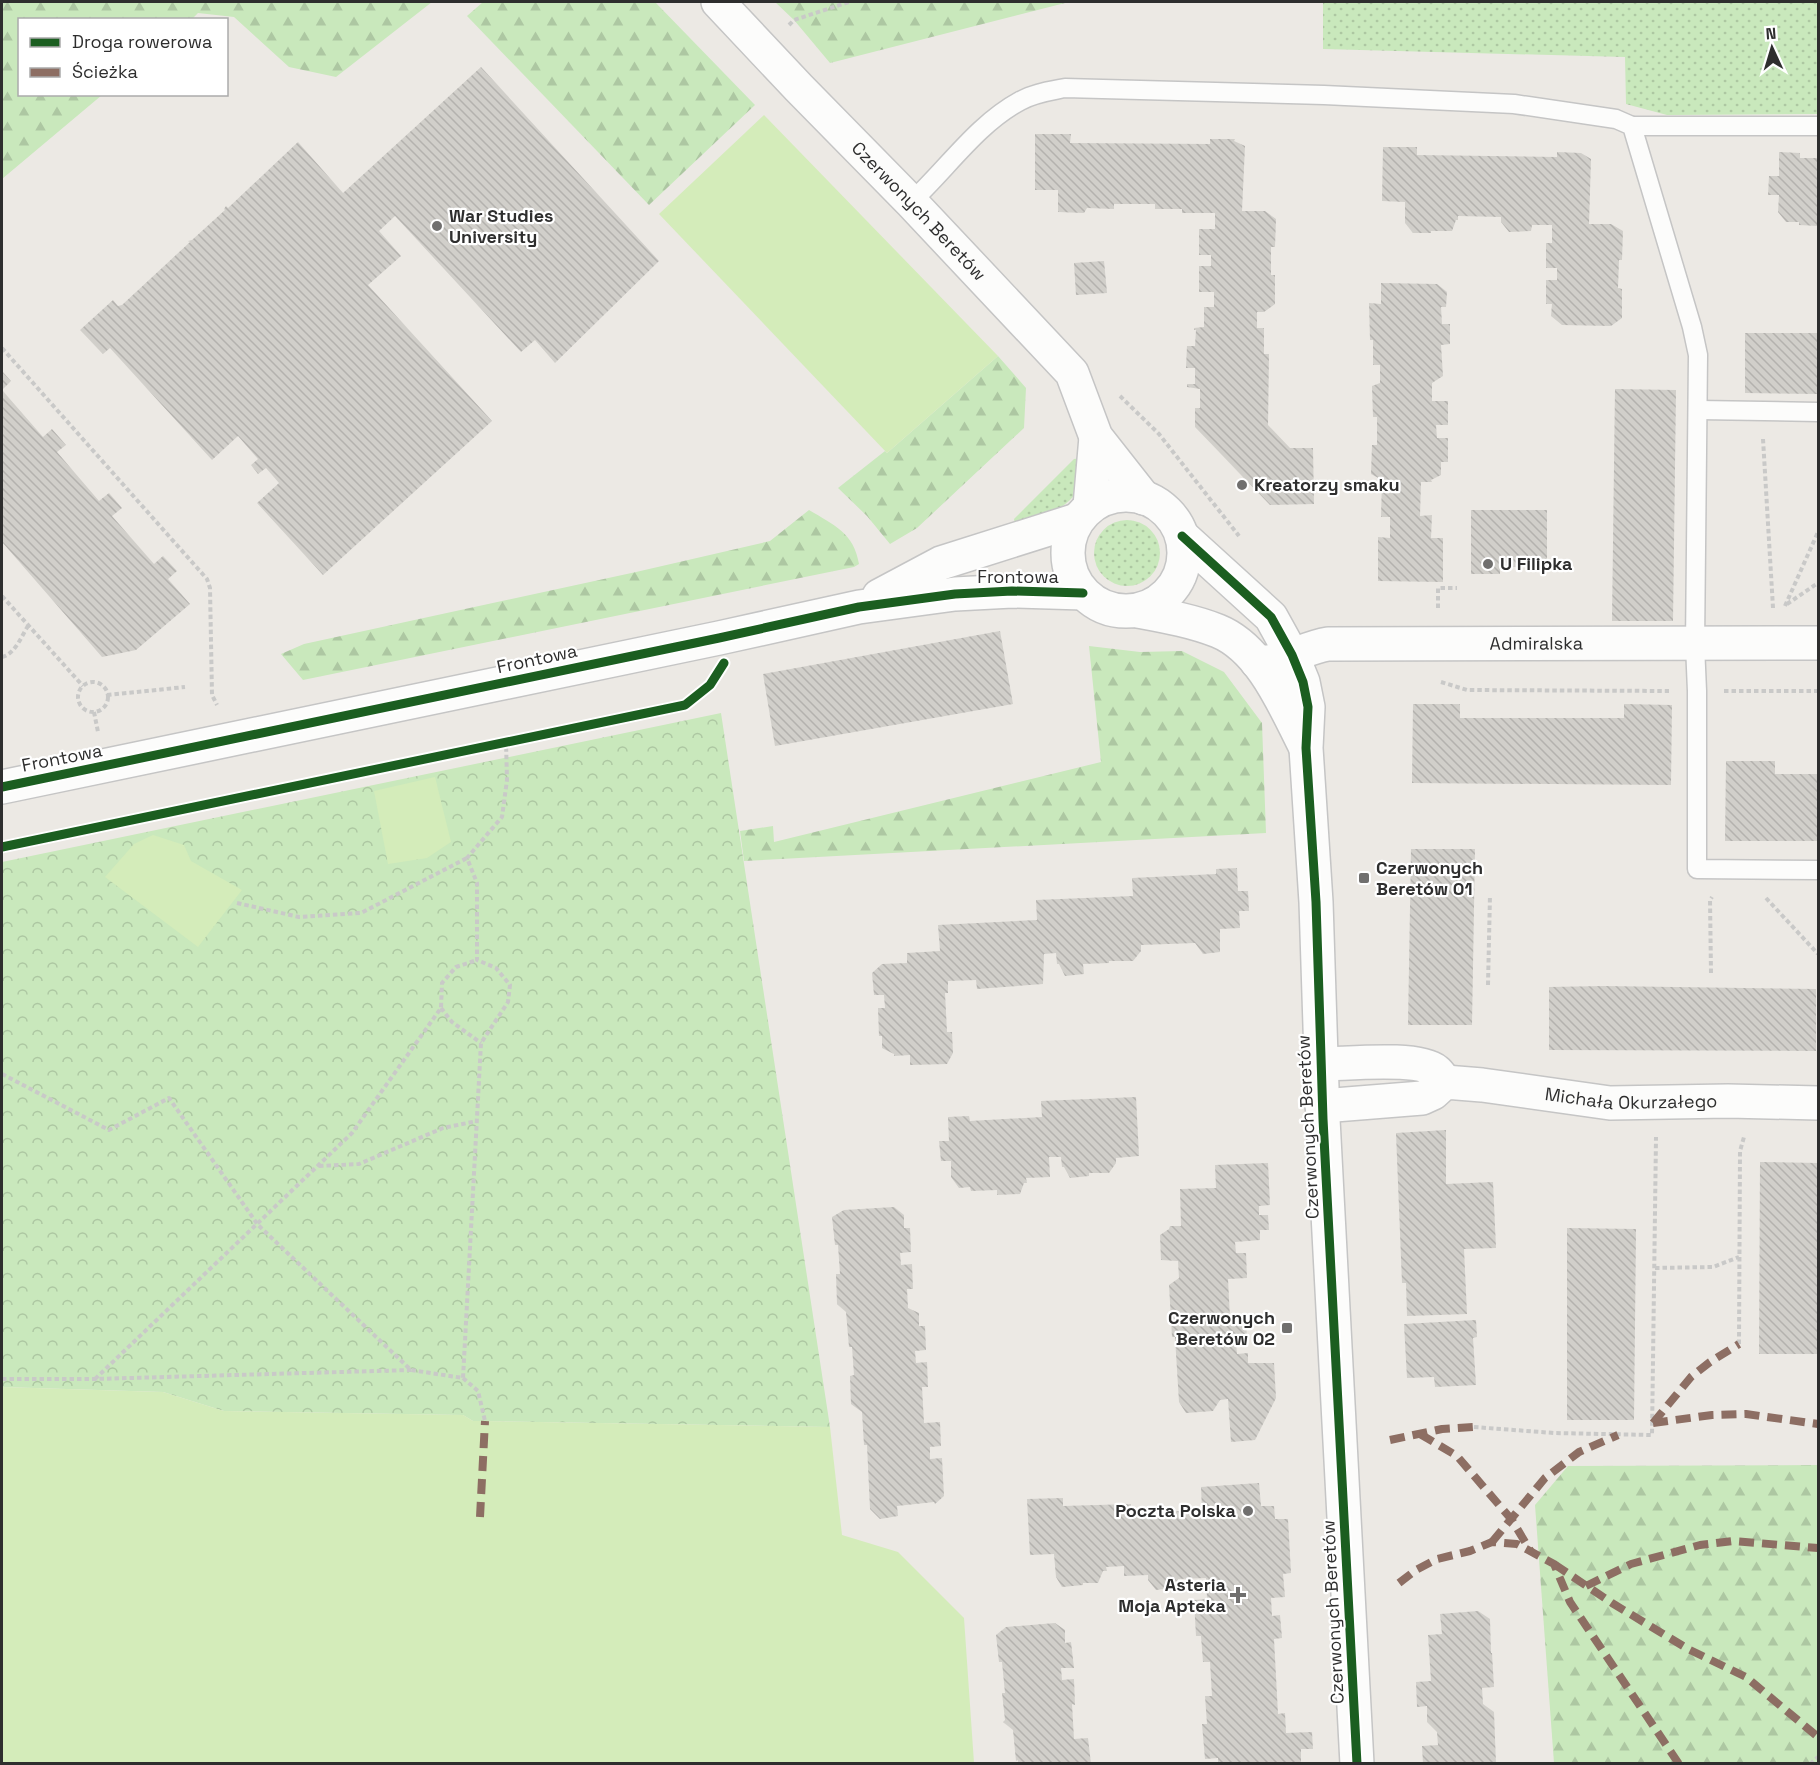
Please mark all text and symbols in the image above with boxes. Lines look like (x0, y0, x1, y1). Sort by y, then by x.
legend (18, 18, 228, 96)
north arrow (1742, 18, 1802, 78)
text: N (1765, 23, 1777, 44)
text: Droga rowerowa (72, 30, 212, 53)
text: Ścieżka (72, 60, 138, 83)
street label: Czerwonych Beretów (847, 136, 991, 285)
place label: War Studies University (449, 204, 553, 248)
marker: War Studies University (430, 219, 444, 233)
place label: Kreatorzy smaku (1254, 473, 1400, 496)
marker: Kreatorzy smaku (1235, 478, 1249, 492)
place label: U Filipka (1500, 552, 1573, 575)
marker: U Filipka (1481, 557, 1495, 571)
street label: Frontowa (977, 565, 1059, 588)
street label: Admiralska (1490, 631, 1583, 655)
street label: Frontowa (495, 639, 579, 678)
street label: Frontowa (20, 738, 104, 777)
place label: Czerwonych Beretów 01 (1376, 856, 1483, 900)
marker: Czerwonych Beretów 01 (1357, 871, 1371, 885)
street label: Czerwonych Beretów (1291, 1034, 1324, 1220)
street label: Michała Okurzałego (1544, 1082, 1718, 1114)
place label: Czerwonych Beretów 02 (1168, 1306, 1275, 1350)
marker: Czerwonych Beretów 02 (1280, 1321, 1294, 1335)
place label: Poczta Polska (1115, 1499, 1237, 1522)
marker: Poczta Polska (1241, 1504, 1255, 1518)
street label: Czerwonych Beretów (1316, 1519, 1349, 1705)
place label: Asteria Moja Apteka (1118, 1573, 1227, 1617)
marker: Asteria Moja Apteka (1231, 1588, 1245, 1602)

